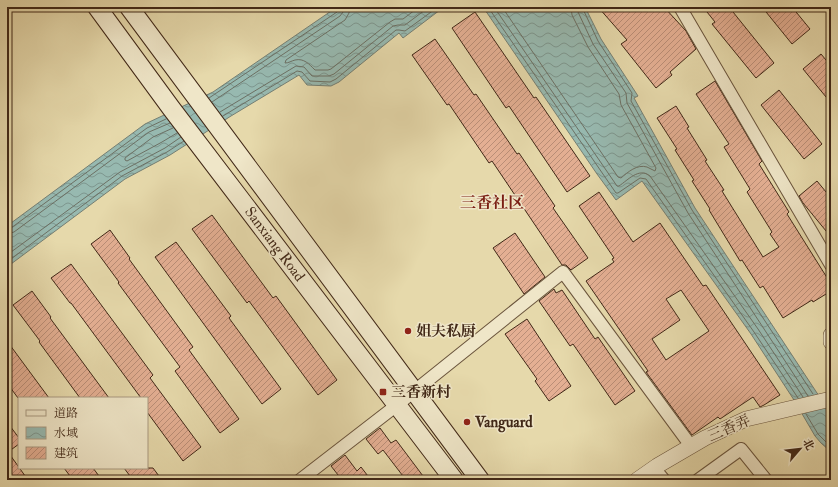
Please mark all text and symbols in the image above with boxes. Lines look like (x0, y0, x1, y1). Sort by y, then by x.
district label: 三香社区 (460, 193, 524, 213)
street label: Sanxiang Road (240, 203, 309, 286)
place label: 姐夫私厨 (416, 322, 476, 341)
marker: 姐夫私厨 (403, 326, 413, 336)
place label: 三香新村 (391, 383, 451, 402)
marker: 三香新村 (378, 387, 388, 397)
legend (18, 397, 148, 469)
text: 道路 (54, 406, 78, 421)
street label: 三香弄 (705, 411, 754, 446)
place label: Vanguard (474, 413, 533, 433)
marker: Vanguard (462, 417, 472, 427)
text: 水域 (54, 426, 78, 441)
north arrow (780, 429, 820, 469)
text: 北 (800, 437, 817, 452)
text: 建筑 (54, 446, 78, 461)

